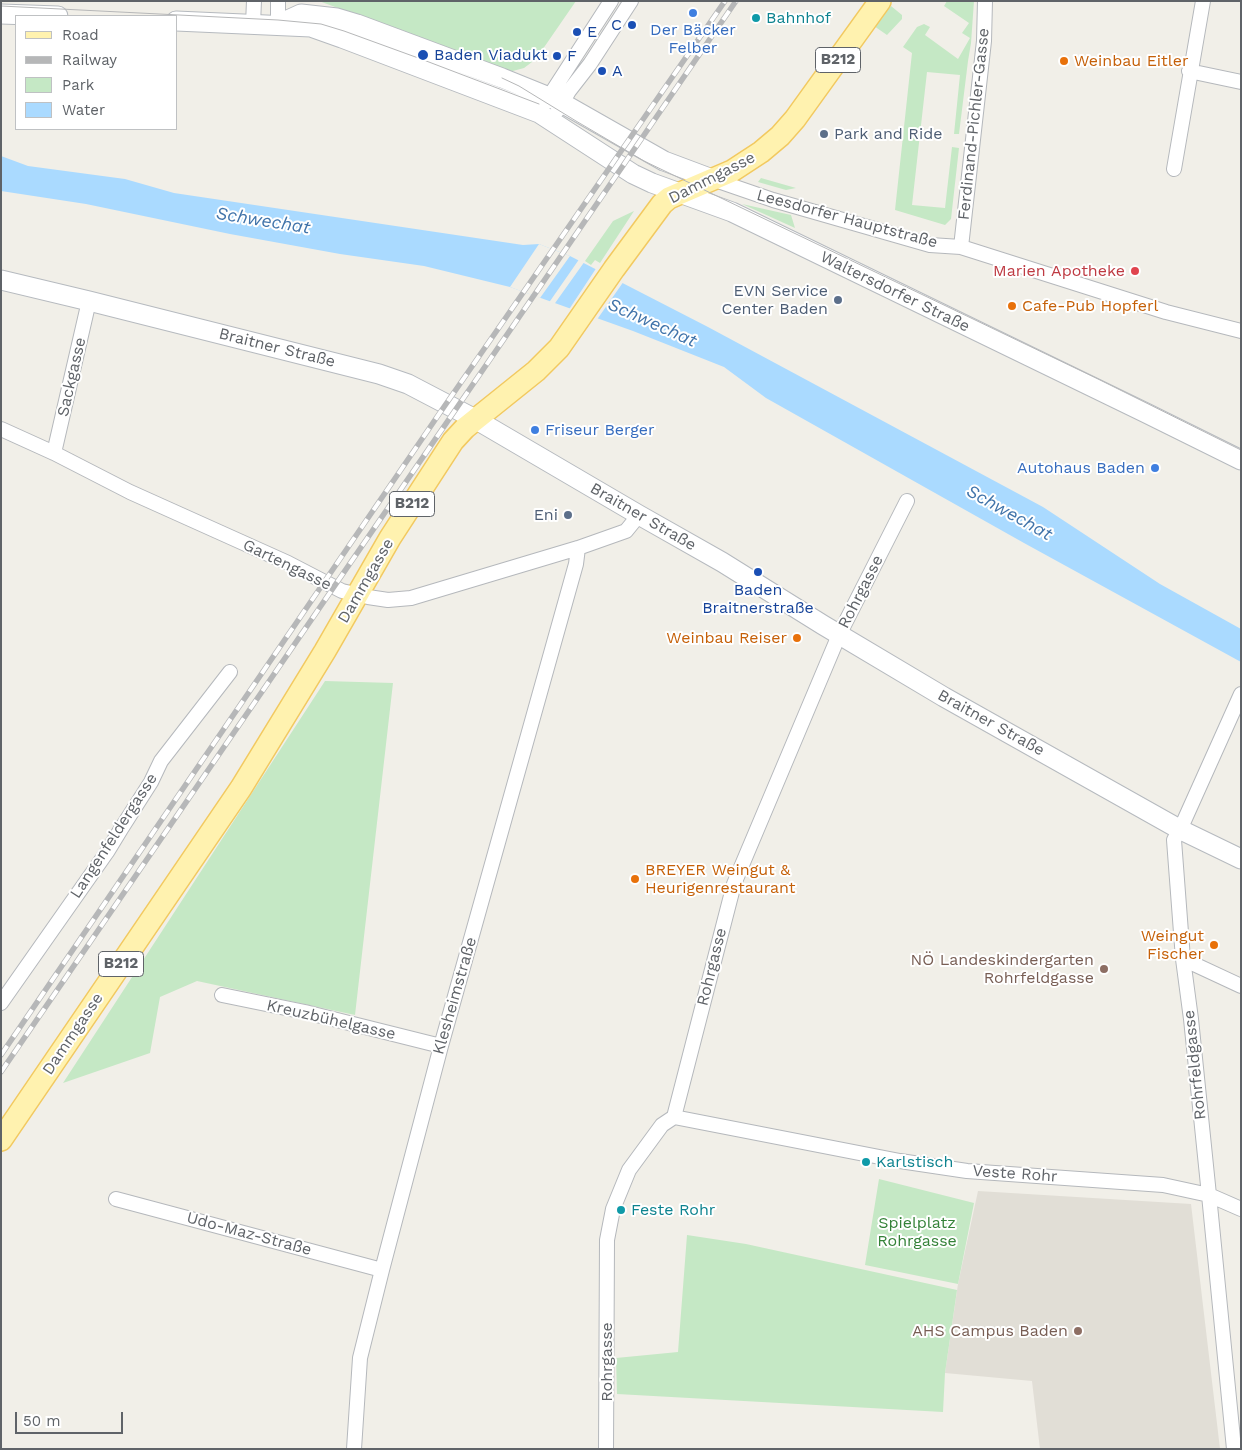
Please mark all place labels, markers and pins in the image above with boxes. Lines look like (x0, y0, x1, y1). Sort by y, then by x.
marker: Der Bäcker Felber (687, 7, 699, 19)
place label: Bahnhof (766, 8, 831, 28)
marker: Bahnhof (750, 12, 762, 24)
place label: C (611, 15, 622, 35)
marker: C (626, 19, 638, 31)
place label: Der Bäcker Felber (650, 20, 736, 58)
place label: E (587, 22, 597, 42)
marker: E (571, 26, 583, 38)
place label: Baden Viadukt (434, 45, 547, 65)
place label: F (567, 46, 577, 66)
marker: Baden Viadukt (416, 48, 430, 62)
marker: F (551, 50, 563, 62)
place label: Weinbau Eitler (1074, 51, 1188, 71)
marker: Weinbau Eitler (1058, 55, 1070, 67)
place label: A (612, 61, 623, 81)
marker: A (596, 65, 608, 77)
place label: Park and Ride (834, 124, 942, 144)
marker: Park and Ride (818, 128, 830, 140)
place label: Marien Apotheke (993, 261, 1125, 281)
marker: Marien Apotheke (1129, 265, 1141, 277)
place label: EVN Service Center Baden (721, 281, 828, 319)
marker: EVN Service Center Baden (832, 294, 844, 306)
place label: Cafe-Pub Hopferl (1022, 296, 1158, 316)
marker: Cafe-Pub Hopferl (1006, 300, 1018, 312)
place label: Friseur Berger (545, 420, 654, 440)
marker: Friseur Berger (529, 424, 541, 436)
place label: Autohaus Baden (1017, 458, 1145, 478)
marker: Autohaus Baden (1149, 462, 1161, 474)
place label: Eni (534, 505, 558, 525)
marker: Eni (562, 509, 574, 521)
marker: Baden Braitnerstraße (752, 566, 764, 578)
place label: Baden Braitnerstraße (702, 580, 814, 618)
place label: Weinbau Reiser (666, 628, 787, 648)
marker: Weinbau Reiser (791, 632, 803, 644)
place label: BREYER Weingut & Heurigenrestaurant (645, 860, 796, 898)
marker: BREYER Weingut & Heurigenrestaurant (629, 873, 641, 885)
place label: Weingut Fischer (1141, 926, 1204, 964)
marker: Weingut Fischer (1208, 939, 1220, 951)
place label: NÖ Landeskindergarten Rohrfeldgasse (911, 950, 1094, 988)
marker: NÖ Landeskindergarten Rohrfeldgasse (1098, 963, 1110, 975)
place label: Karlstisch (876, 1152, 953, 1172)
marker: Karlstisch (860, 1156, 872, 1168)
place label: Feste Rohr (631, 1200, 715, 1220)
marker: Feste Rohr (615, 1204, 627, 1216)
place label: AHS Campus Baden (912, 1321, 1068, 1341)
marker: AHS Campus Baden (1072, 1325, 1084, 1337)

